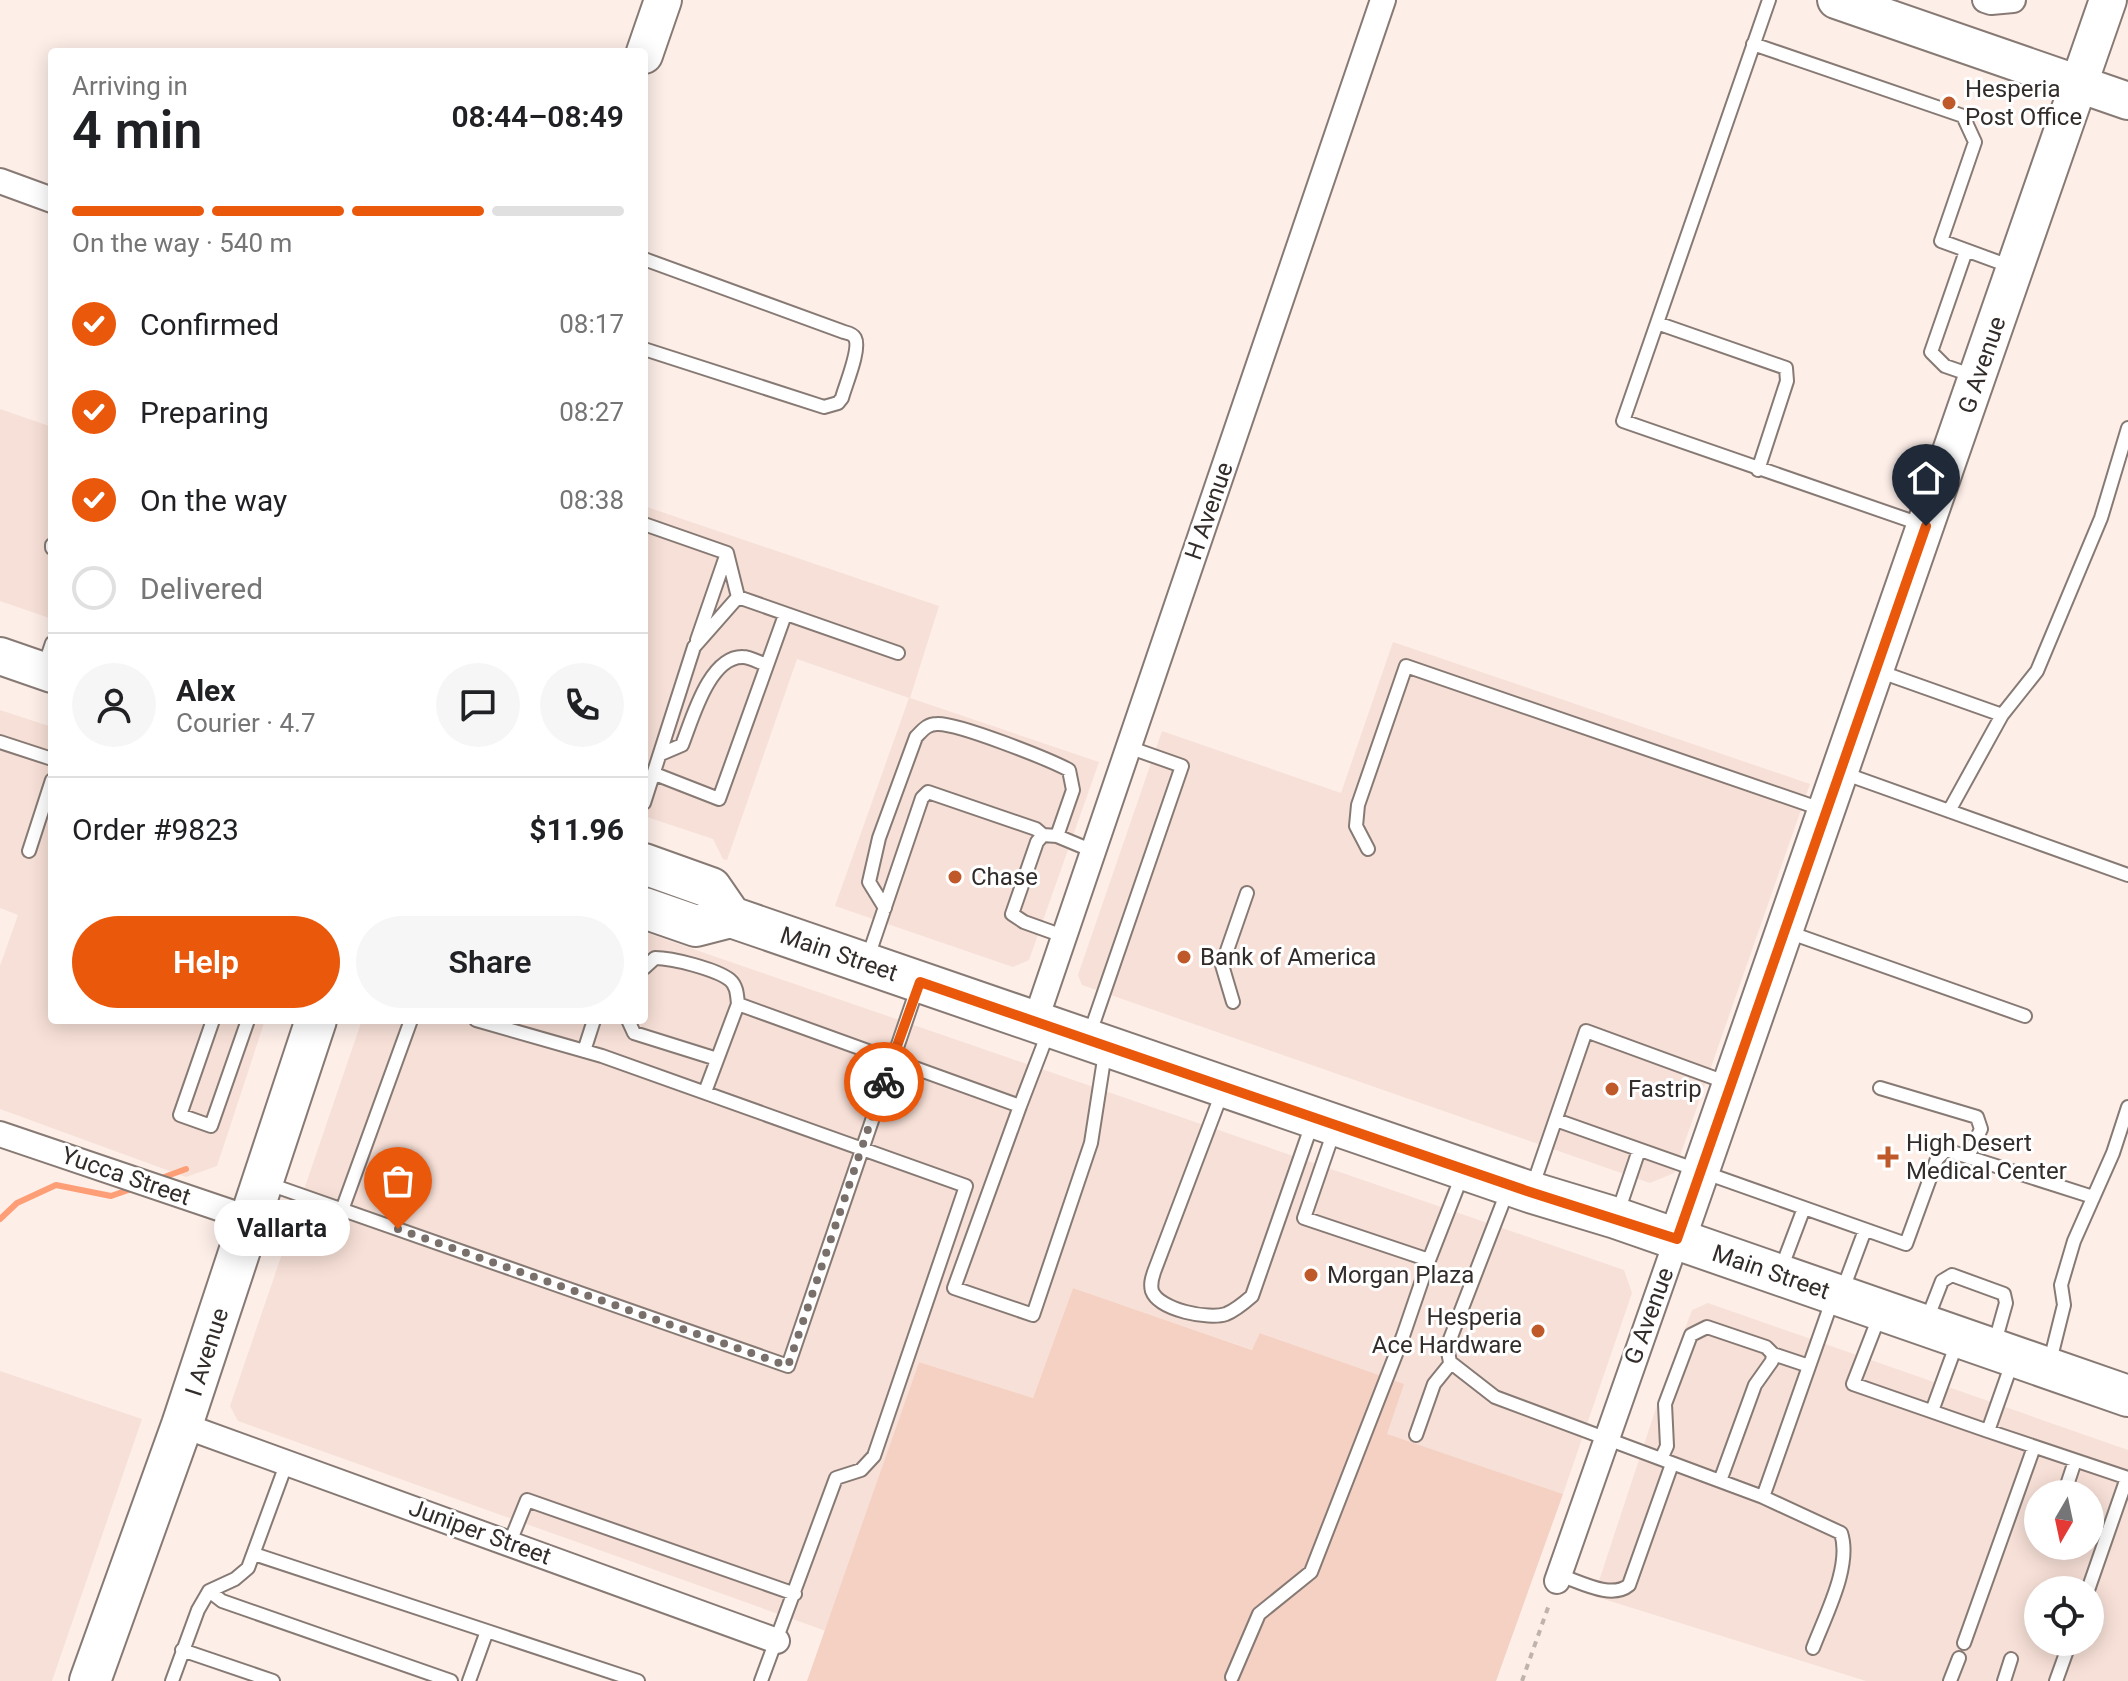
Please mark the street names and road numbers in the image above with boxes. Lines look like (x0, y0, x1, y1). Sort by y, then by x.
street label: G Avenue (1952, 313, 2012, 417)
street label: H Avenue (1179, 458, 1239, 564)
street label: Main Street (777, 921, 902, 987)
street label: Yucca Street (58, 1141, 194, 1211)
street label: Main Street (1709, 1239, 1834, 1305)
street label: G Avenue (1619, 1264, 1679, 1368)
street label: I Avenue (180, 1304, 234, 1400)
street label: Juniper Street (405, 1493, 555, 1571)

